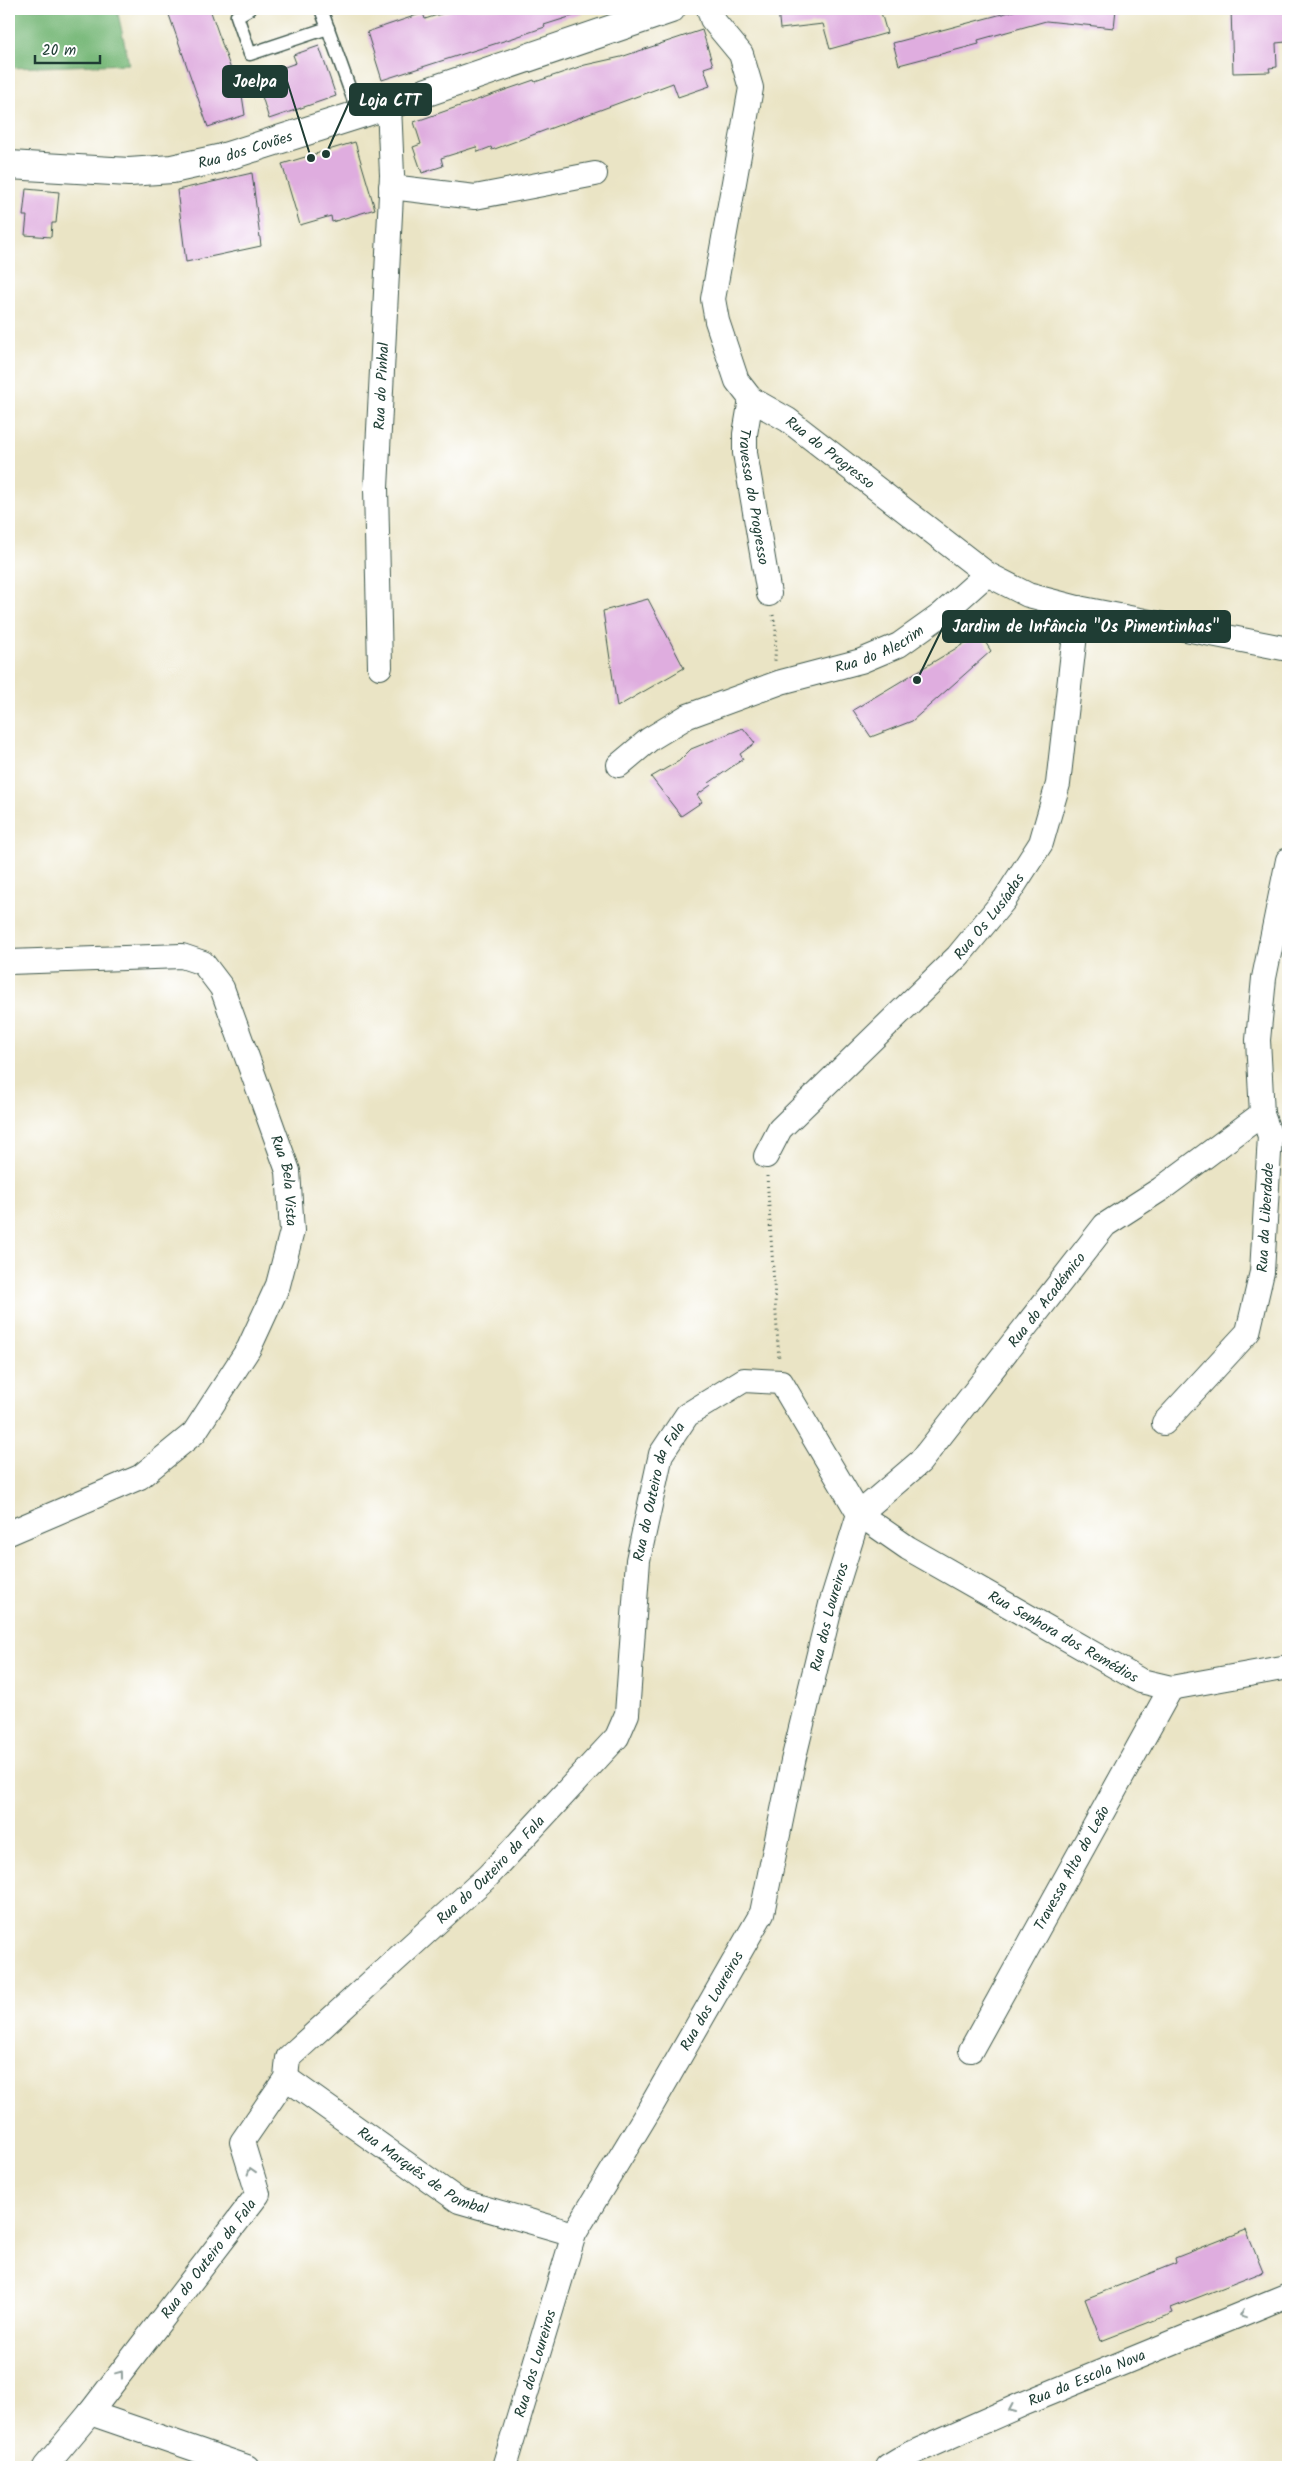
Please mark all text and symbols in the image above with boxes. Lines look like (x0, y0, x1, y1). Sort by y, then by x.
scale bar (35, 32, 100, 64)
text: 20 m (42, 39, 76, 63)
callout: Joelpa (223, 66, 287, 97)
text: Joelpa (233, 70, 277, 95)
callout: Loja CTT (350, 84, 431, 115)
text: Loja CTT (359, 89, 422, 114)
street label: Rua dos Covões (196, 125, 296, 176)
street label: Rua do Pinhal (368, 341, 396, 431)
street label: Rua do Progresso (780, 411, 880, 496)
street label: Travessa do Progresso (731, 427, 775, 567)
callout: Jardim de Infância "Os Pimentinhas" (943, 611, 1230, 642)
text: Jardim de Infância "Os Pimentinhas" (952, 615, 1220, 640)
street label: Rua do Alecrim (832, 620, 930, 680)
street label: Rua Os Lusíadas (948, 869, 1032, 966)
street label: Rua Bela Vista (263, 1132, 303, 1227)
street label: Rua da Liberdade (1251, 1162, 1281, 1273)
street label: Rua do Académico (1003, 1247, 1093, 1353)
street label: Rua do Outeiro da Fala (627, 1418, 692, 1564)
street label: Rua dos Loureiros (804, 1559, 856, 1674)
street label: Rua Senhora dos Remédios (983, 1585, 1143, 1690)
street label: Travessa Alto do Leão (1028, 1801, 1117, 1935)
street label: Rua do Outeiro da Fala (431, 1811, 551, 1931)
street label: Rua dos Loureiros (674, 1947, 751, 2056)
street label: Rua Marquês de Pombal (352, 2121, 491, 2222)
one-way arrow (247, 2168, 257, 2176)
street label: Rua do Outeiro da Fala (155, 2194, 263, 2324)
street label: Rua dos Loureiros (509, 2306, 564, 2421)
one-way arrow (1239, 2307, 1248, 2318)
street label: Rua da Escola Nova (1025, 2344, 1150, 2414)
one-way arrow (114, 2370, 123, 2380)
one-way arrow (1008, 2403, 1017, 2414)

